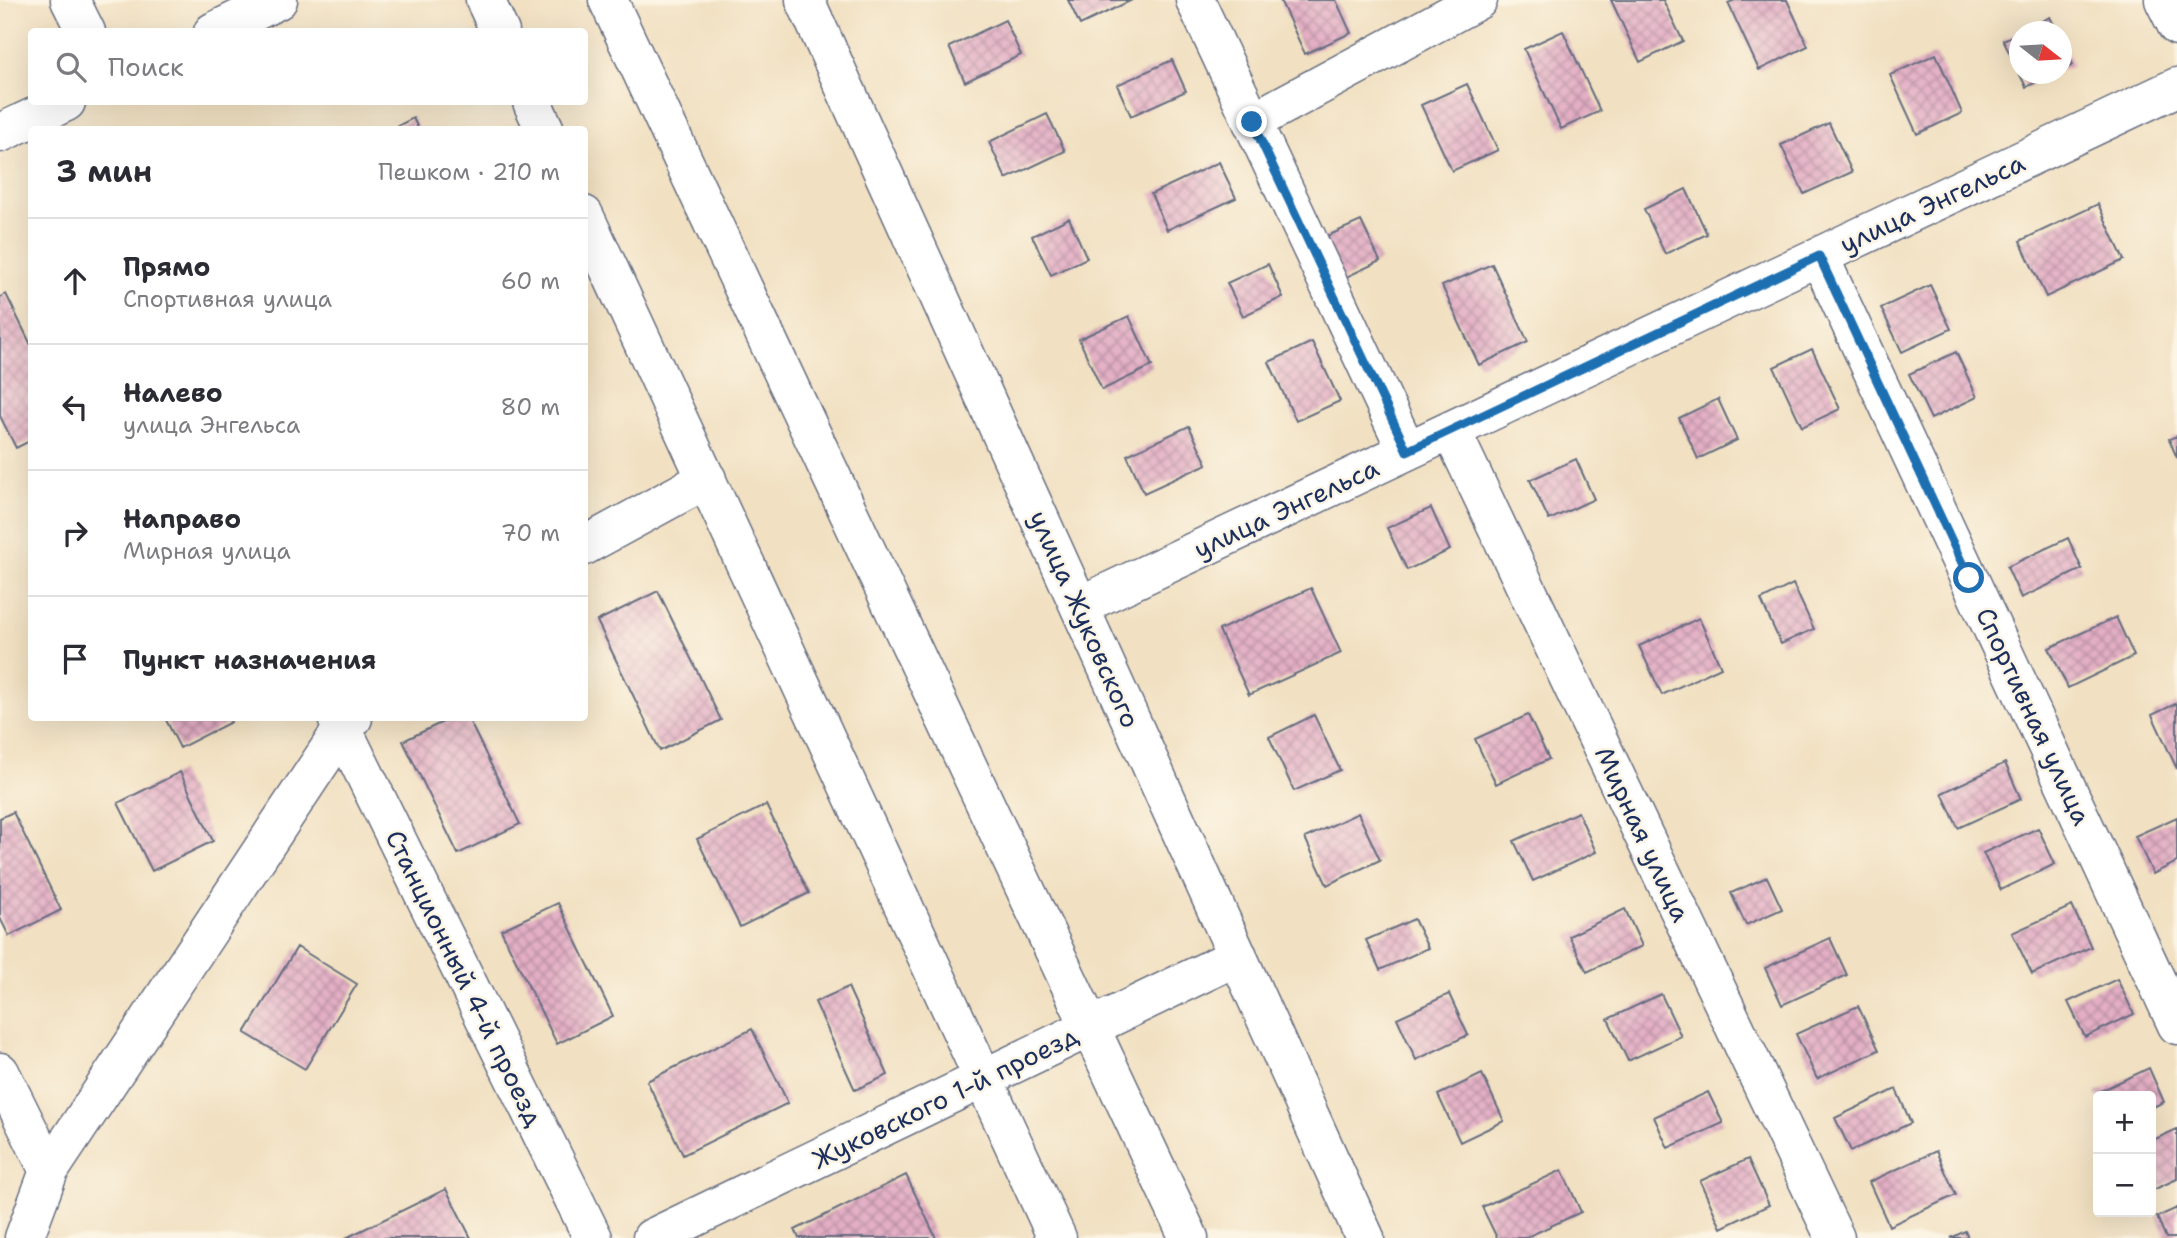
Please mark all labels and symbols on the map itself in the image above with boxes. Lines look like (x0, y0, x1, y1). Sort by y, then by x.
north arrow (2009, 21, 2072, 84)
route end (1236, 106, 1267, 137)
street label: улица Энгельса (1834, 145, 2030, 261)
street label: улица Энгельса (1188, 450, 1384, 566)
street label: улица Жуковского (1021, 505, 1149, 733)
route start (1953, 562, 1984, 593)
street label: Спортивная улица (1968, 601, 2100, 831)
street label: Мирная улица (1587, 741, 1699, 927)
street label: Станционный 4-й проезд (378, 824, 552, 1133)
street label: Жуковского 1-й проезд (806, 1017, 1084, 1177)

